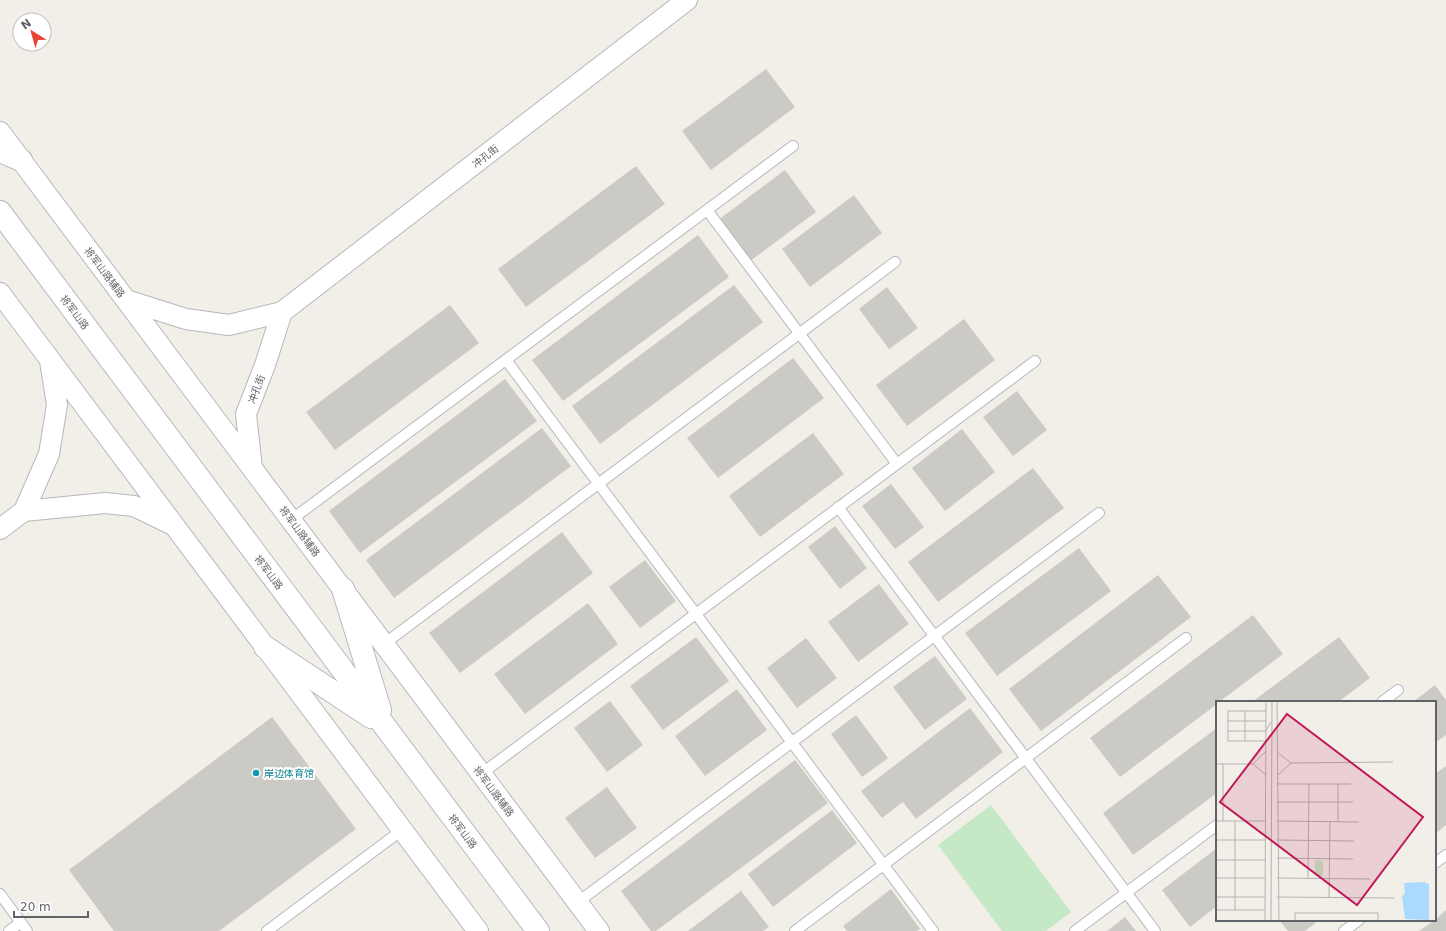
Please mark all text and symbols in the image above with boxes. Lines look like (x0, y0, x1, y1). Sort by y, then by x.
north arrow (12, 12, 52, 52)
text: N (19, 16, 34, 32)
street label: 冲孔街 (470, 143, 501, 170)
street label: 将军山路辅路 (82, 245, 127, 300)
street label: 将军山路 (58, 293, 91, 332)
street label: 冲孔街 (246, 373, 267, 405)
street label: 将军山路辅路 (277, 504, 322, 559)
street label: 将军山路 (252, 553, 285, 592)
inset map (1216, 701, 1436, 921)
street label: 将军山路辅路 (471, 764, 516, 819)
marker: 岸边体育馆 (251, 768, 261, 778)
place label: 岸边体育馆 (264, 768, 314, 779)
street label: 将军山路 (446, 812, 479, 851)
scale bar (14, 893, 88, 919)
text: 20 m (20, 900, 51, 914)

